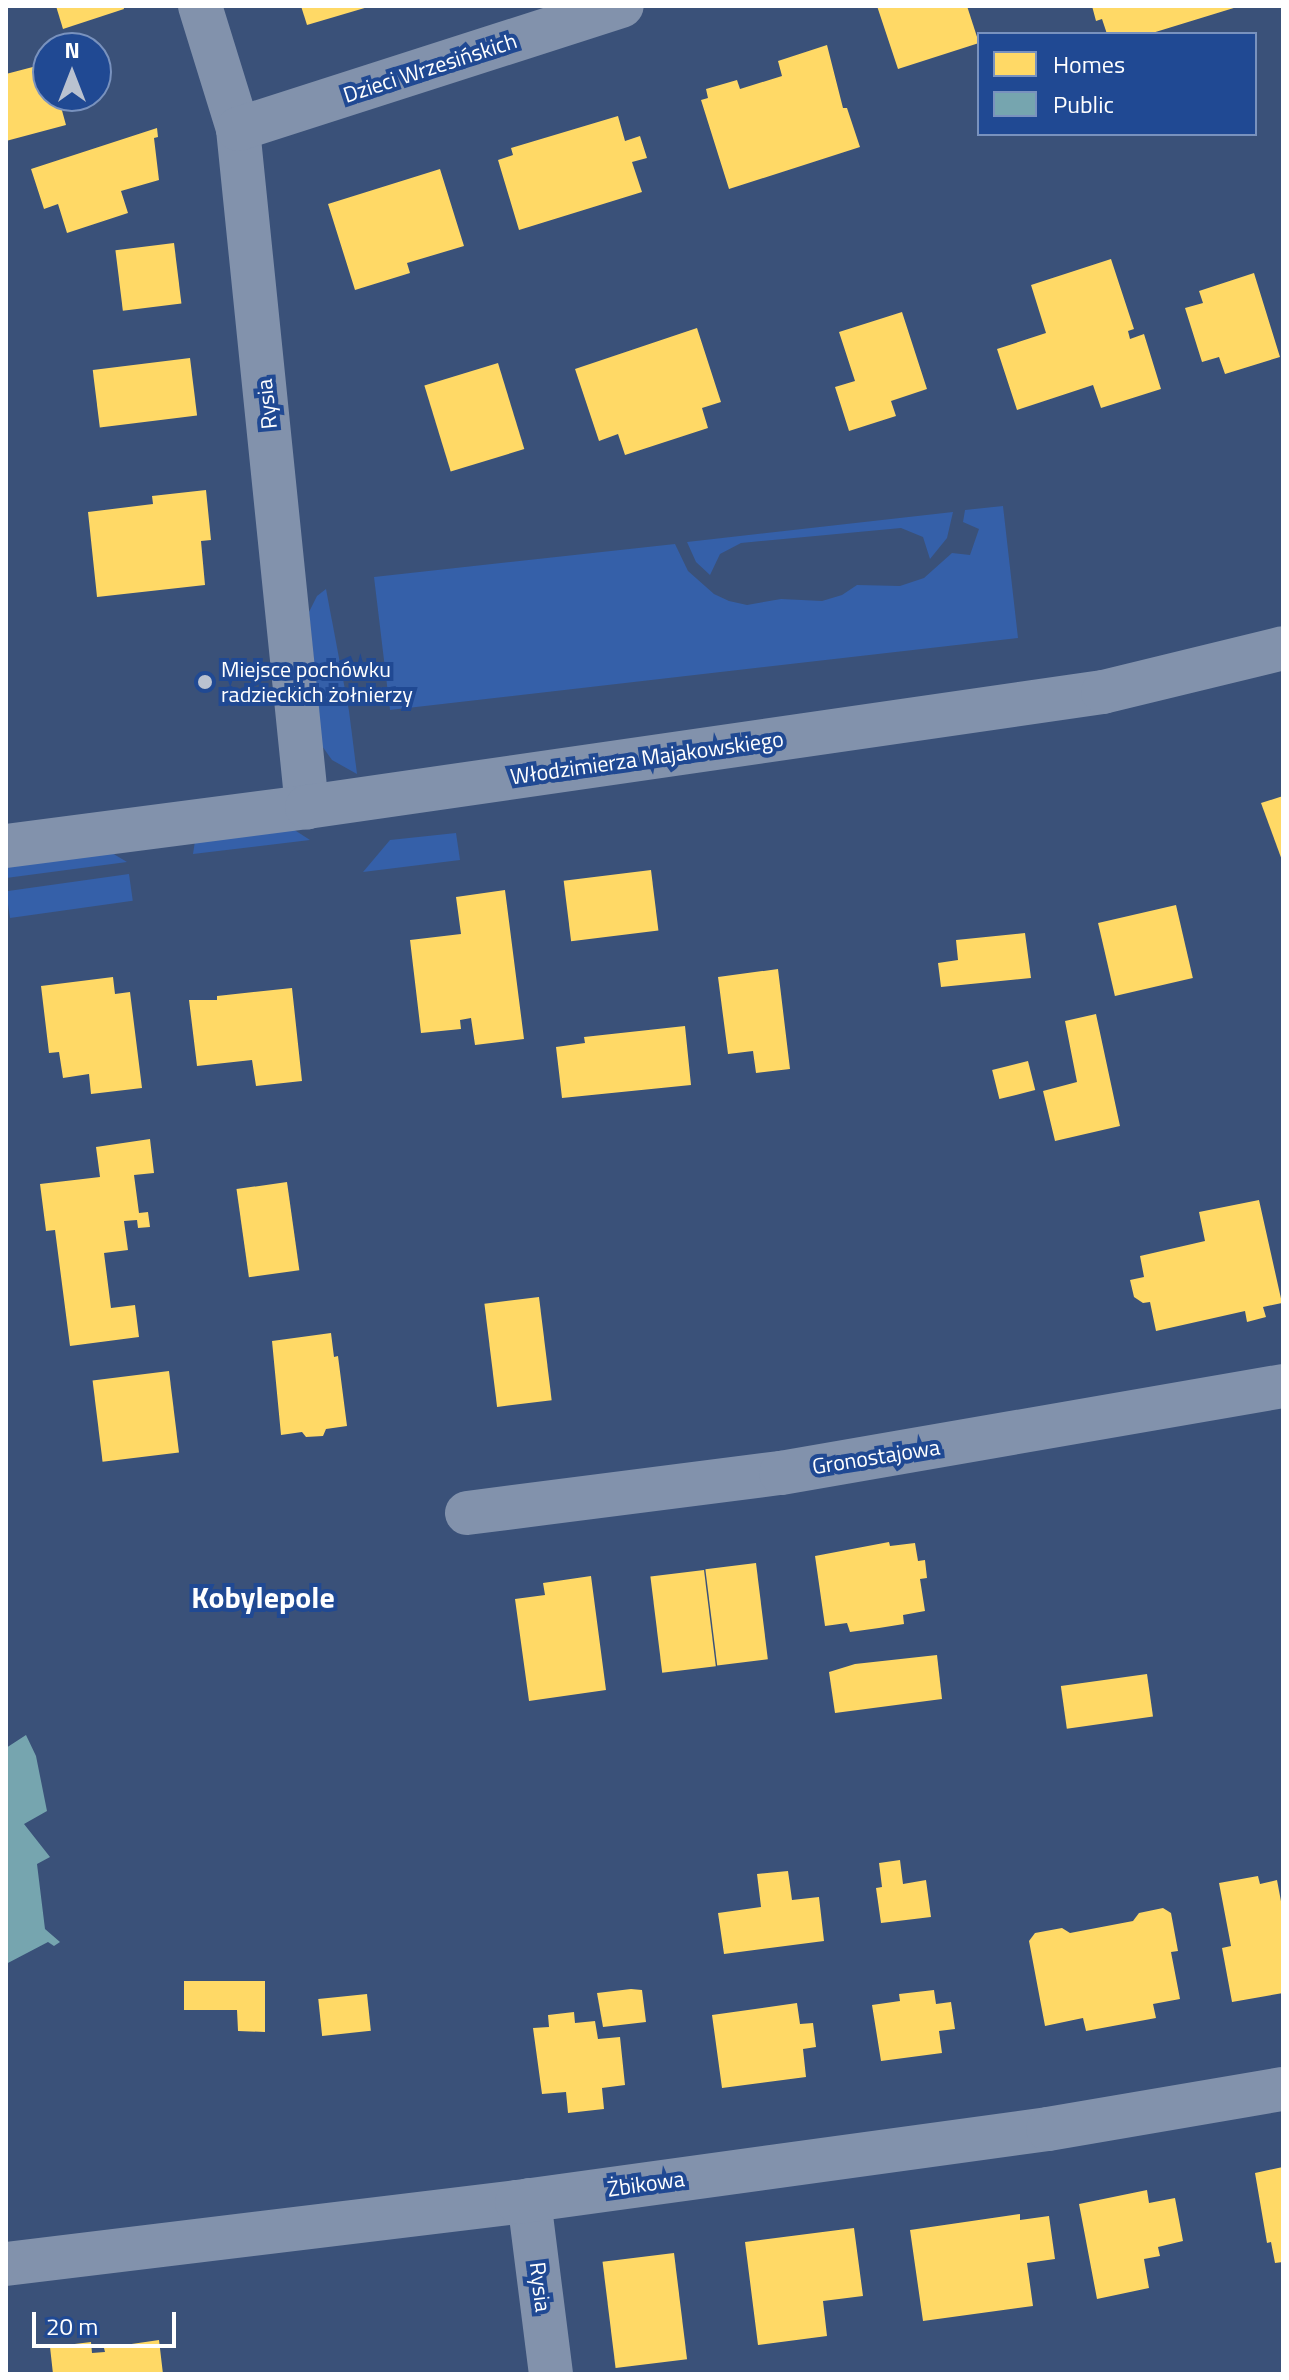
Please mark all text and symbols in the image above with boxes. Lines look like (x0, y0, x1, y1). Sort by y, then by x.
street label: Dzieci Wrzesińskich (340, 27, 520, 109)
north arrow (32, 32, 112, 112)
legend (977, 32, 1257, 136)
text: N (64, 33, 80, 67)
text: Homes (1053, 46, 1125, 82)
text: Public (1053, 86, 1114, 122)
street label: Rysia (251, 378, 283, 430)
place label: Miejsce pochówku radzieckich żołnierzy (221, 656, 413, 708)
marker: Miejsce pochówku radzieckich żołnierzy (196, 673, 214, 691)
street label: Włodzimierza Majakowskiego (509, 726, 785, 790)
street label: Gronostajowa (810, 1434, 942, 1480)
district label: Kobylepole (191, 1579, 335, 1615)
street label: Żbikowa (606, 2166, 686, 2202)
street label: Rysia (524, 2261, 556, 2313)
scale bar (36, 2296, 180, 2346)
text: 20 m (46, 2308, 98, 2344)

